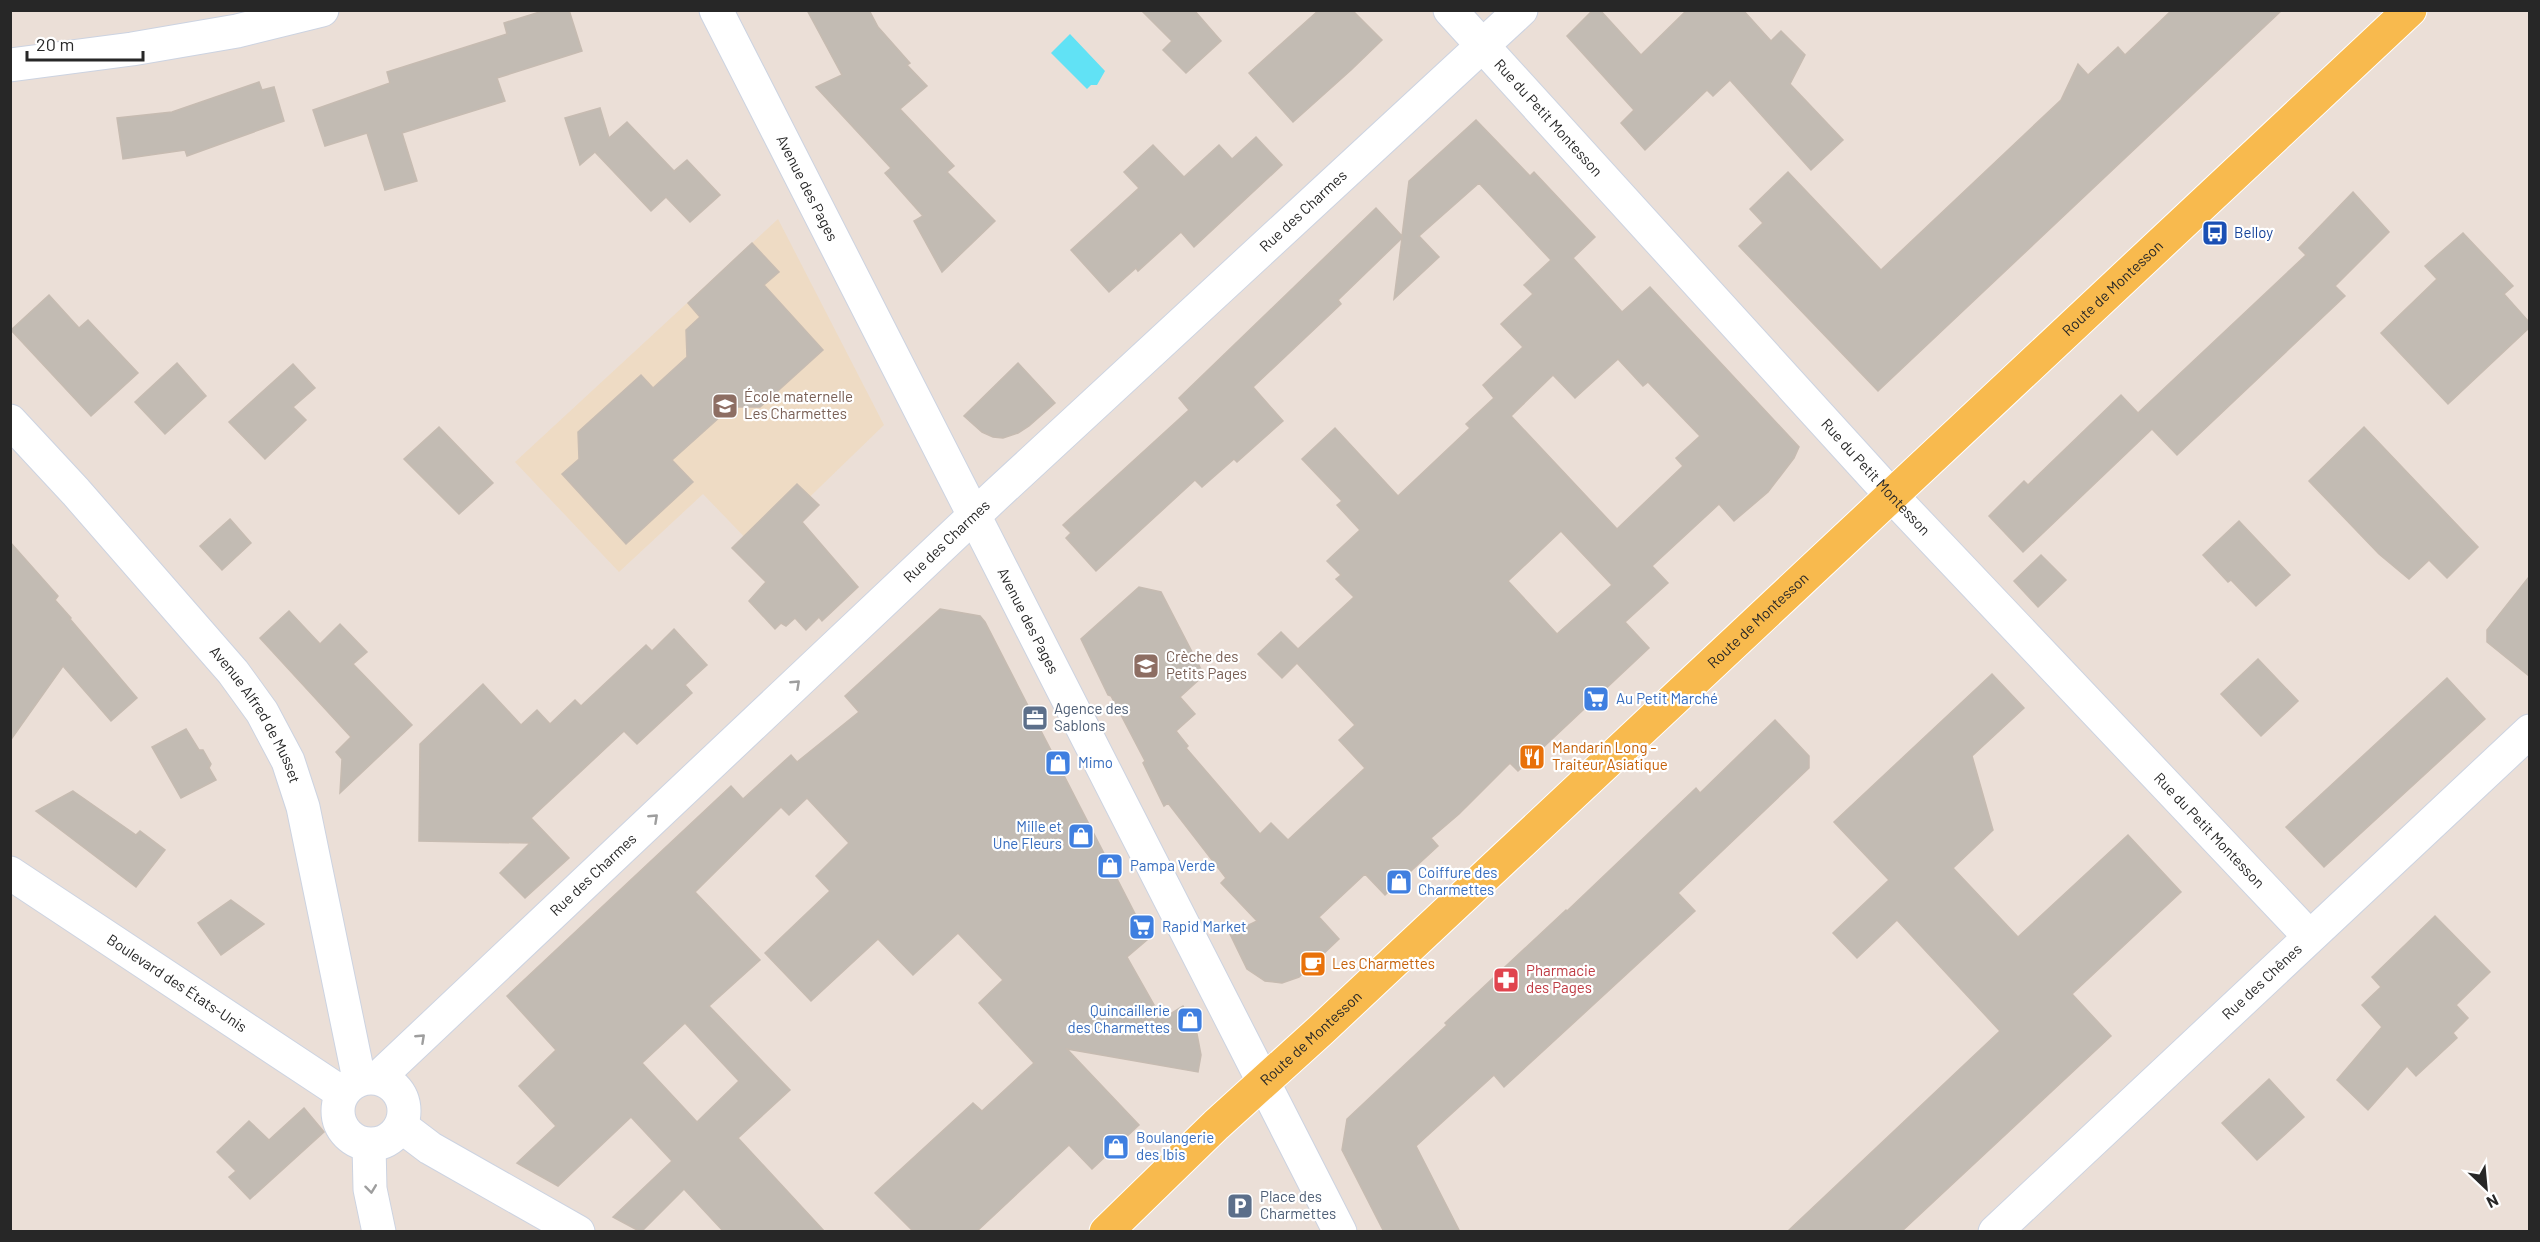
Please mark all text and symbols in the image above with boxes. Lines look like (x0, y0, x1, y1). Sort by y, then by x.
scale bar (27, 24, 142, 62)
text: 20 m (36, 33, 74, 55)
street label: Rue du Petit Montesson (1491, 55, 1607, 180)
street label: Avenue des Pages (773, 132, 842, 244)
street label: Rue des Charmes (1255, 166, 1350, 255)
bus stop icon: Belloy (2200, 218, 2230, 248)
place label: Belloy (2234, 223, 2273, 241)
street label: Route de Montesson (2058, 236, 2166, 339)
place label: École maternelle Les Charmettes (744, 387, 853, 422)
school or university icon: École maternelle Les Charmettes (710, 391, 740, 421)
street label: Rue du Petit Montesson (1818, 414, 1935, 539)
street label: Rue des Charmes (899, 496, 993, 586)
street label: Avenue des Pages (994, 564, 1063, 677)
street label: Route de Montesson (1703, 568, 1812, 671)
street label: Avenue Alfred de Musset (206, 642, 305, 785)
place label: Crèche des Petits Pages (1166, 647, 1247, 682)
school or university icon: Crèche des Petits Pages (1131, 651, 1161, 681)
one-way arrow (790, 680, 800, 691)
supermarket icon: Au Petit Marché (1581, 684, 1611, 714)
place label: Au Petit Marché (1616, 689, 1718, 707)
place label: Agence des Sablons (1054, 699, 1129, 734)
office icon: Agence des Sablons (1020, 703, 1050, 733)
place label: Mandarin Long - Traiteur Asiatique (1552, 738, 1668, 773)
restaurant icon: Mandarin Long - Traiteur Asiatique (1517, 742, 1547, 772)
shop icon: Mimo (1043, 748, 1073, 778)
place label: Mimo (1078, 753, 1113, 771)
street label: Rue du Petit Montesson (2151, 768, 2269, 891)
one-way arrow (648, 814, 658, 825)
place label: Mille et Une Fleurs (993, 817, 1062, 852)
shop icon: Mille et Une Fleurs (1066, 821, 1096, 851)
street label: Rue des Charmes (546, 829, 640, 919)
shop icon: Pampa Verde (1095, 851, 1125, 881)
place label: Pampa Verde (1130, 856, 1216, 874)
place label: Coiffure des Charmettes (1418, 863, 1497, 898)
shop icon: Coiffure des Charmettes (1384, 867, 1414, 897)
supermarket icon: Rapid Market (1127, 912, 1157, 942)
place label: Rapid Market (1162, 917, 1247, 935)
street label: Boulevard des États-Unis (104, 930, 251, 1035)
street label: Rue des Chênes (2218, 939, 2305, 1023)
cafe icon: Les Charmettes (1298, 949, 1328, 979)
place label: Les Charmettes (1332, 954, 1435, 972)
place label: Pharmacie des Pages (1526, 961, 1596, 996)
pharmacy icon: Pharmacie des Pages (1491, 965, 1521, 995)
street label: Route de Montesson (1256, 987, 1365, 1089)
place label: Quincaillerie des Charmettes (1067, 1001, 1170, 1036)
shop icon: Quincaillerie des Charmettes (1175, 1005, 1205, 1035)
one-way arrow (414, 1034, 424, 1045)
place label: Boulangerie des Ibis (1136, 1128, 1214, 1163)
shop icon: Boulangerie des Ibis (1101, 1132, 1131, 1162)
north arrow (2456, 1158, 2516, 1218)
one-way arrow (364, 1184, 377, 1193)
place label: Place des Charmettes (1260, 1187, 1336, 1222)
parking icon: Place des Charmettes (1225, 1191, 1255, 1221)
text: N (2484, 1191, 2502, 1213)

